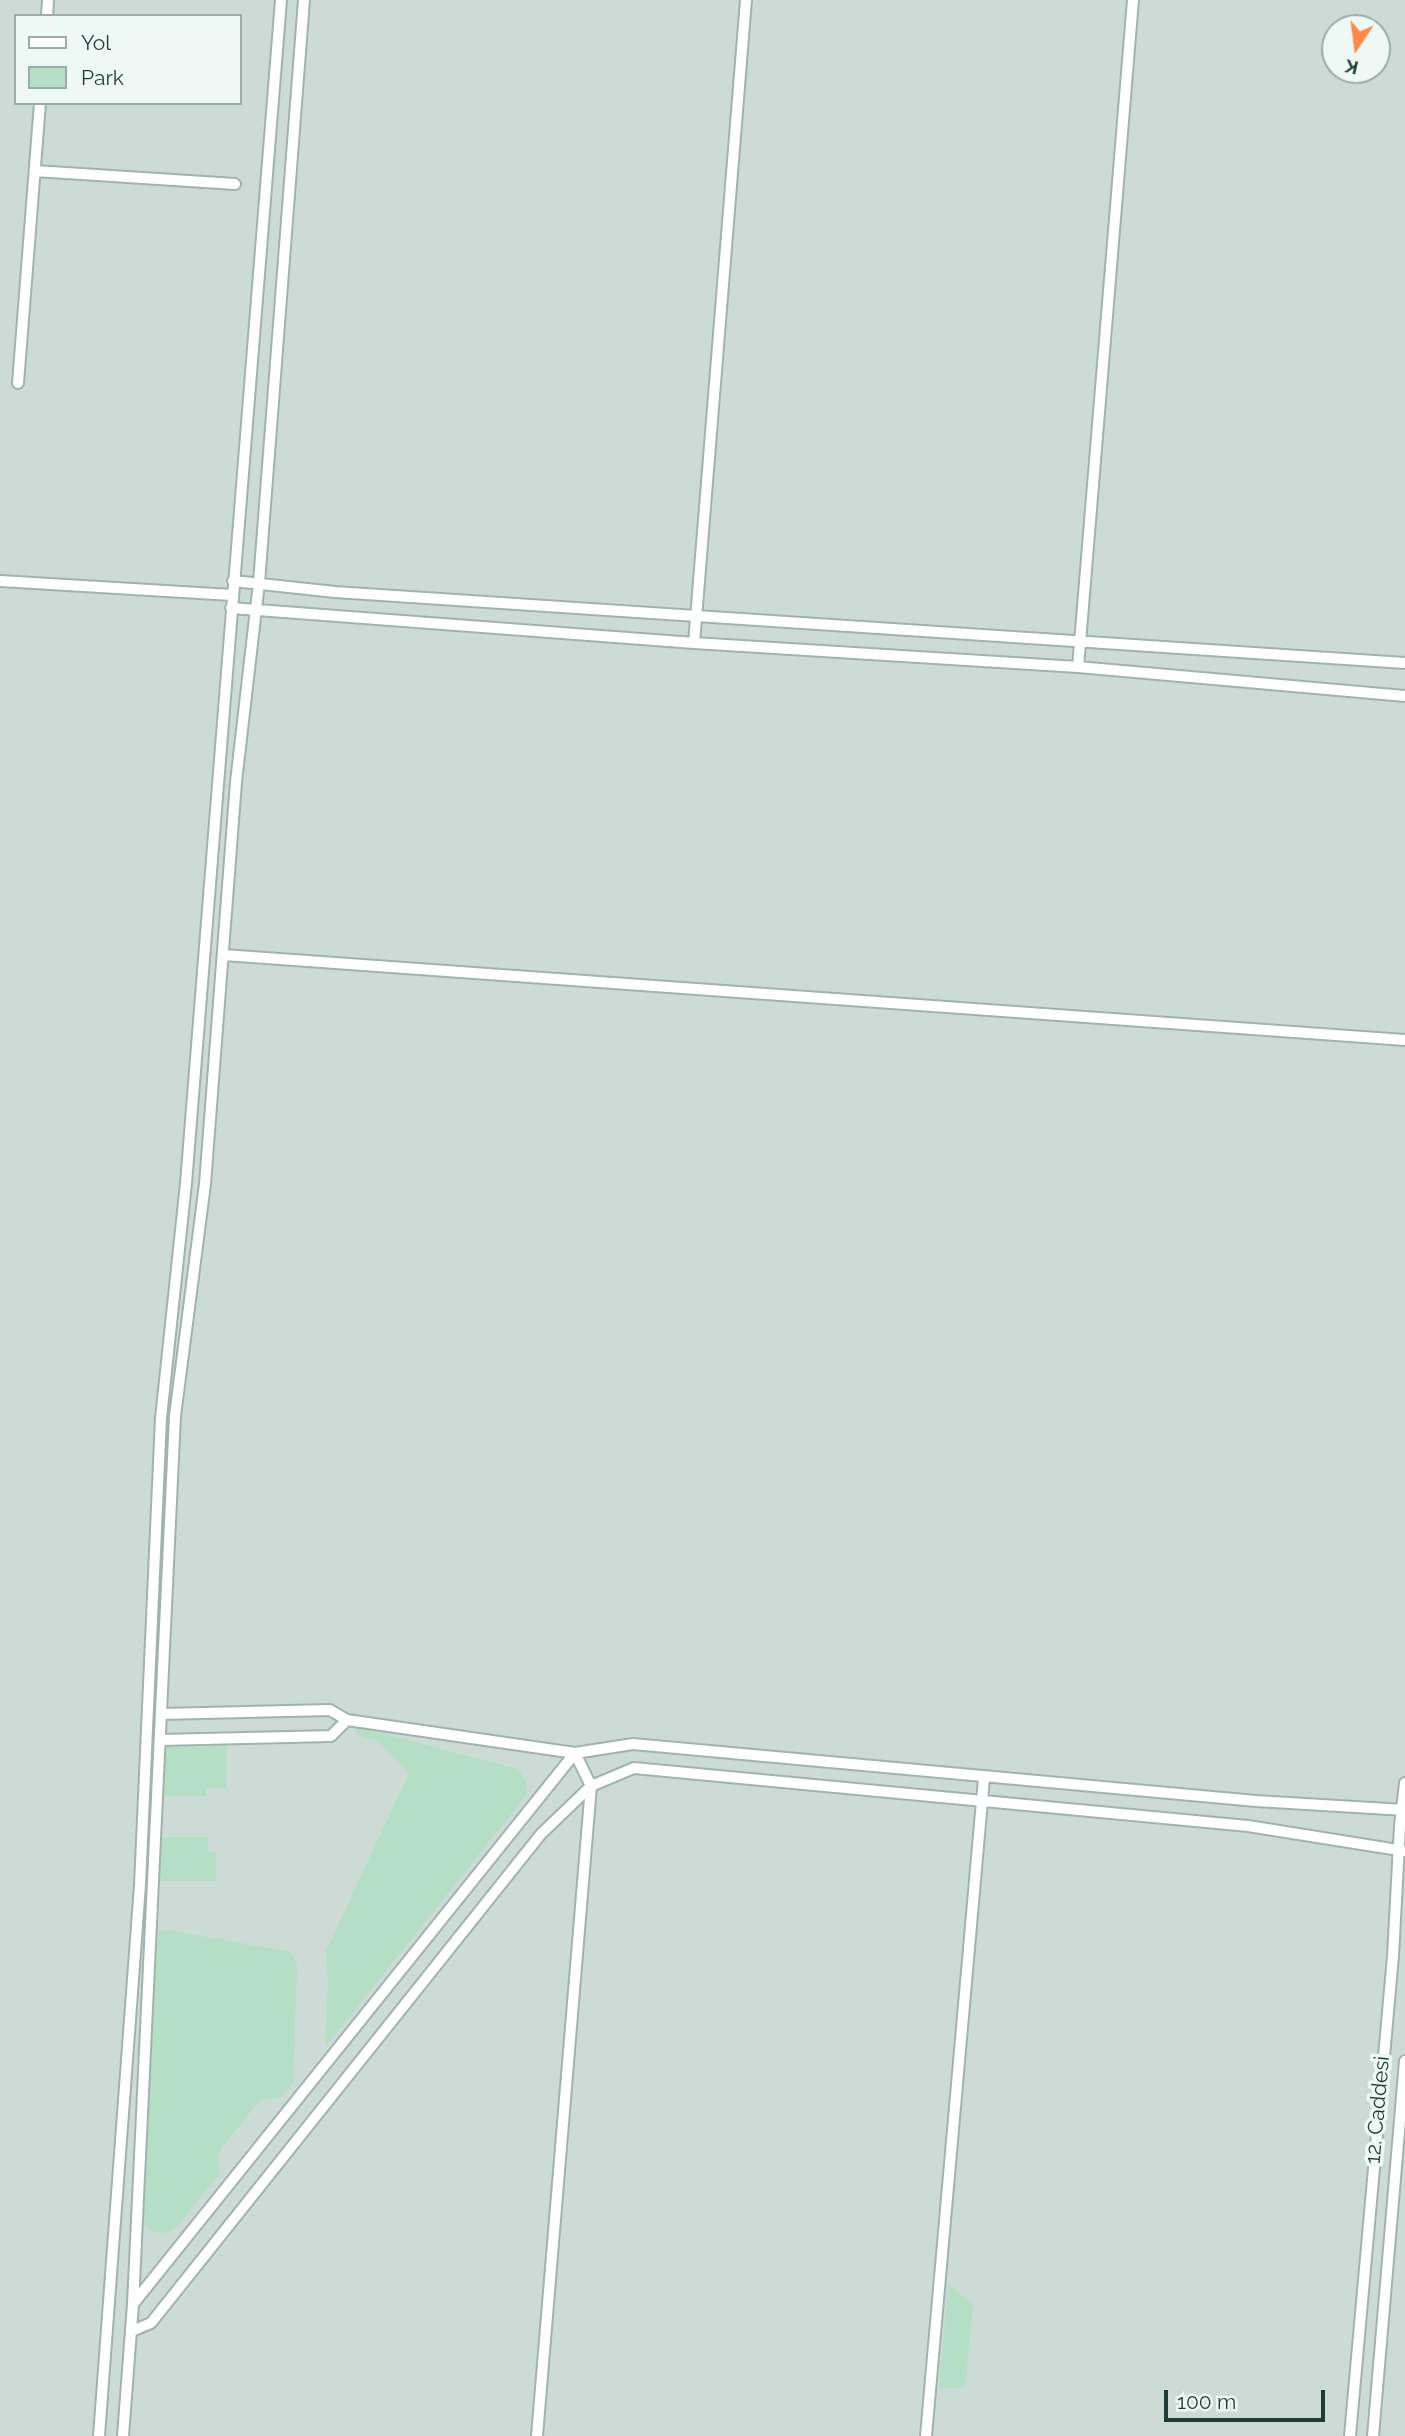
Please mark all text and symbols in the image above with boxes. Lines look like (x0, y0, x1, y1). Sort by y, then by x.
legend (14, 14, 242, 105)
north arrow (1321, 14, 1391, 84)
text: Yol (81, 30, 111, 55)
text: K (1343, 55, 1360, 80)
text: Park (81, 65, 124, 90)
street label: 12. Caddesi (1361, 2055, 1395, 2165)
scale bar (1167, 2376, 1328, 2420)
text: 100 m (1177, 2389, 1236, 2414)

